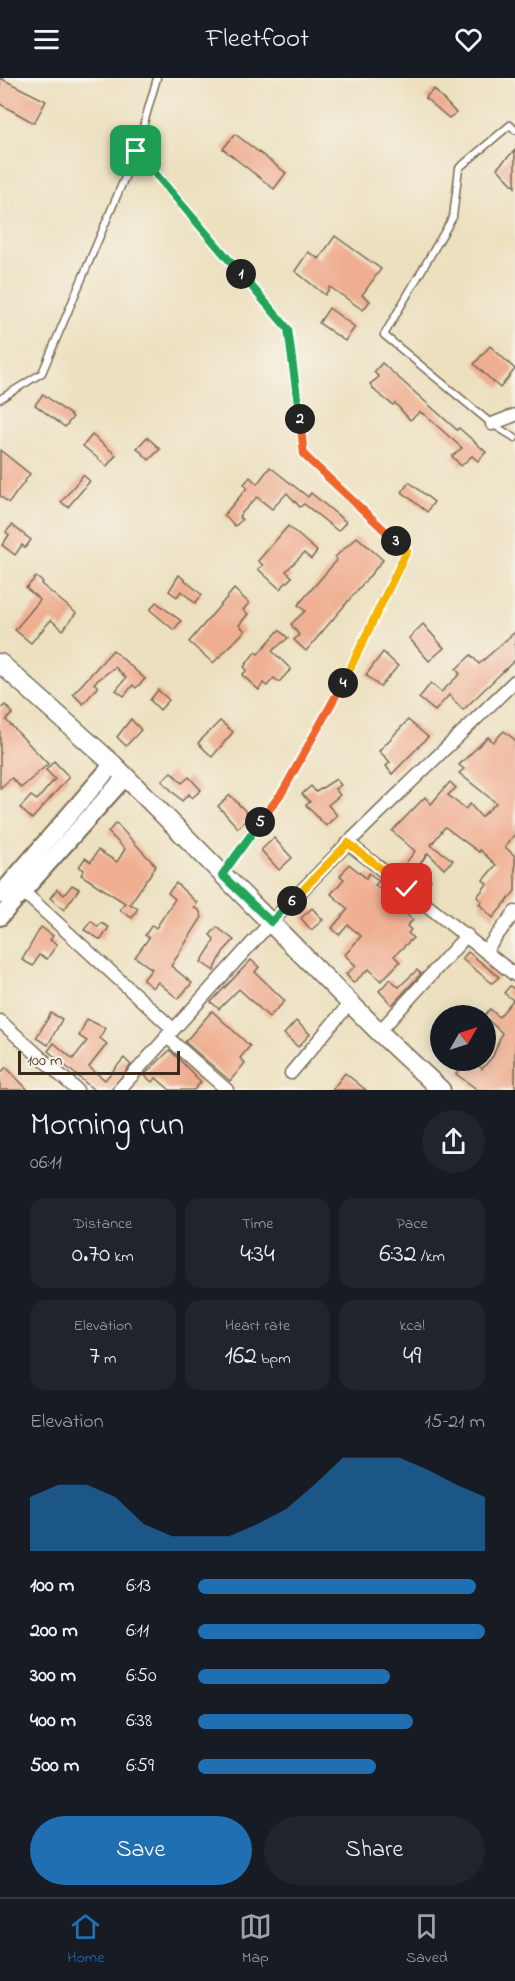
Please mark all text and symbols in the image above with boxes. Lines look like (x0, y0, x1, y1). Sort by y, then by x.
text: Fleetfoot (206, 20, 309, 59)
icon: menu (30, 23, 63, 56)
icon: heart (452, 23, 485, 56)
pin (110, 125, 161, 176)
icon: arrive (119, 134, 152, 167)
pin: 1 (226, 259, 256, 289)
text: 1 (238, 262, 244, 286)
pin: 2 (285, 404, 315, 434)
text: 2 (296, 407, 304, 431)
pin: 3 (381, 526, 411, 556)
text: 3 (393, 529, 399, 553)
pin: 4 (328, 668, 358, 698)
text: 4 (340, 671, 346, 695)
pin: 5 (245, 807, 275, 837)
text: 5 (255, 810, 265, 834)
pin (381, 863, 432, 914)
icon: check (390, 872, 423, 905)
pin: 6 (277, 886, 307, 916)
text: 6 (288, 889, 296, 913)
north arrow (430, 1005, 496, 1071)
map controls (430, 1005, 496, 1071)
scale bar (18, 1048, 180, 1076)
text: 100 m (27, 1049, 62, 1073)
text: Morning run (30, 1102, 184, 1150)
button: share (422, 1110, 485, 1173)
text: 06:11 (30, 1149, 62, 1178)
text: Distance (73, 1212, 132, 1236)
text: Time (242, 1212, 273, 1236)
text: Pace (397, 1212, 428, 1236)
text: 0.70 (72, 1236, 110, 1274)
text: 4:34 (240, 1236, 275, 1274)
text: 6:32 (379, 1236, 417, 1274)
text: km (110, 1245, 134, 1269)
text: /km (417, 1245, 445, 1269)
text: Elevation (73, 1314, 132, 1338)
text: Heart rate (225, 1314, 290, 1338)
text: kcal (399, 1314, 425, 1338)
text: 7 (89, 1338, 100, 1376)
text: 162 (224, 1338, 257, 1376)
text: 49 (403, 1338, 421, 1376)
text: m (100, 1347, 116, 1371)
text: bpm (257, 1347, 291, 1371)
text: Elevation (30, 1408, 104, 1437)
text: 15–21 m (425, 1408, 485, 1437)
text: 100 m (30, 1572, 74, 1601)
text: 6:13 (126, 1572, 151, 1601)
text: 200 m (30, 1617, 78, 1646)
text: 6:11 (126, 1617, 149, 1646)
text: 300 m (30, 1662, 76, 1691)
text: 6:50 (126, 1662, 157, 1691)
text: 400 m (30, 1707, 76, 1736)
text: 6:38 (126, 1707, 152, 1736)
text: 500 m (30, 1752, 79, 1781)
text: 6:59 (126, 1752, 154, 1781)
button: Save (30, 1816, 252, 1885)
button: Share (264, 1816, 485, 1885)
tab: Home (67, 1910, 104, 1970)
tab: Map (239, 1910, 272, 1970)
tab: Saved (406, 1910, 448, 1970)

